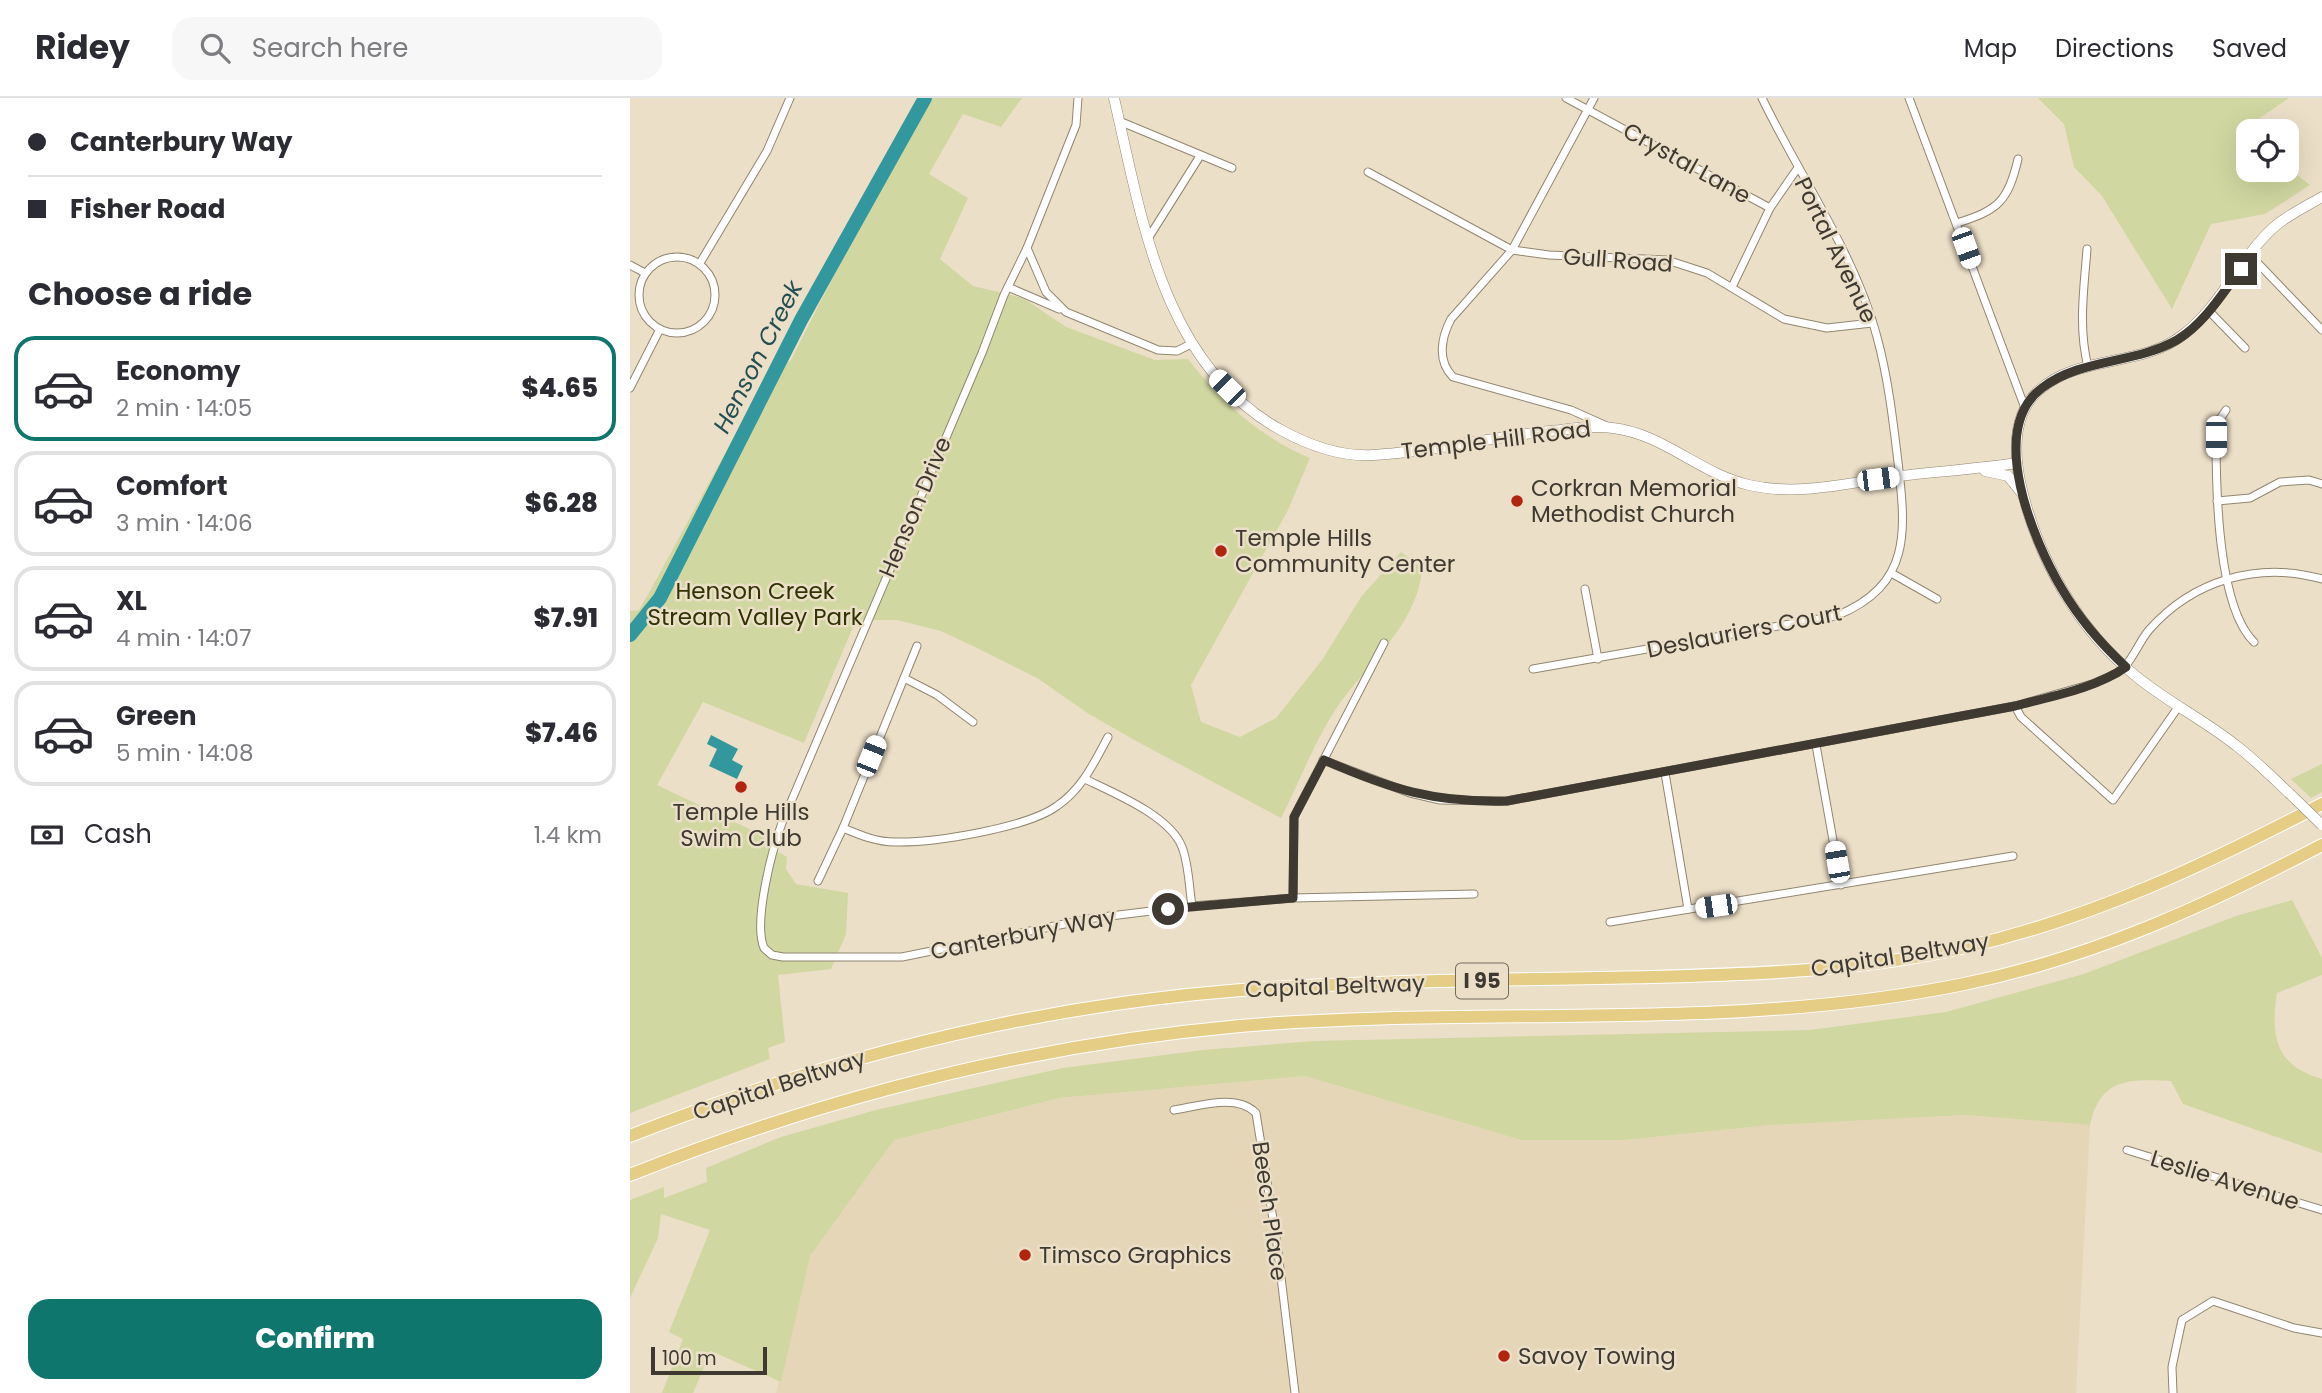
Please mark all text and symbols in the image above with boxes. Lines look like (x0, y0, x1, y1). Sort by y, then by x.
search box (172, 17, 662, 80)
text: Ridey (35, 24, 130, 71)
icon: search (196, 29, 234, 67)
text: Search here (252, 30, 408, 66)
text: Map (1964, 32, 2017, 65)
text: Directions (2055, 32, 2174, 65)
text: Saved (2212, 32, 2287, 65)
street label: Crystal Lane (1617, 115, 1757, 211)
map controls (2236, 119, 2299, 182)
button: locate (2236, 119, 2299, 182)
text: Canterbury Way (70, 124, 292, 160)
street label: Portal Avenue (1787, 172, 1885, 328)
text: Fisher Road (70, 191, 225, 227)
car (1949, 225, 1984, 271)
street label: Gull Road (1562, 240, 1674, 280)
route end (2225, 253, 2257, 285)
text: Choose a ride (28, 271, 252, 316)
water label: Henson Creek (705, 274, 811, 439)
text: Economy (116, 353, 240, 389)
icon: car (32, 357, 95, 420)
car (1205, 366, 1250, 410)
text: $4.65 (521, 370, 598, 406)
text: 2 min · 14:05 (116, 392, 252, 424)
street label: Temple Hill Road (1399, 412, 1593, 468)
car (2206, 416, 2227, 458)
street label: Henson Drive (871, 432, 959, 582)
car (1856, 466, 1901, 492)
text: Comfort (116, 468, 228, 504)
icon: car (32, 472, 95, 535)
place label: Corkran Memorial Methodist Church (1531, 472, 1737, 530)
text: $6.28 (525, 485, 598, 521)
marker: Corkran Memorial Methodist Church (1509, 493, 1525, 509)
text: 3 min · 14:06 (116, 507, 253, 539)
place label: Temple Hills Community Center (1235, 522, 1455, 580)
marker: Temple Hills Community Center (1213, 543, 1229, 559)
park label: Henson Creek Stream Valley Park (647, 575, 863, 633)
text: XL (116, 583, 147, 619)
icon: car (32, 587, 95, 650)
street label: Deslauriers Court (1644, 596, 1844, 666)
text: $7.91 (534, 600, 598, 636)
text: 4 min · 14:07 (116, 622, 252, 654)
text: Green (116, 698, 197, 734)
icon: car (32, 702, 95, 765)
text: $7.46 (525, 715, 598, 751)
car (854, 733, 889, 779)
text: 5 min · 14:08 (116, 737, 254, 769)
marker: Temple Hills Swim Club (733, 779, 749, 795)
place label: Temple Hills Swim Club (673, 796, 809, 854)
icon: cash (28, 816, 66, 854)
text: Cash (84, 816, 152, 852)
text: 1.4 km (534, 819, 602, 851)
car (1824, 839, 1851, 885)
route start (1152, 893, 1184, 925)
car (1694, 893, 1739, 919)
street label: Canterbury Way (928, 900, 1118, 968)
street label: Capital Beltway (1809, 925, 1991, 985)
road number: I 95 (1456, 964, 1508, 998)
street label: Capital Beltway (1245, 967, 1426, 1005)
street label: Capital Beltway (688, 1042, 870, 1128)
street label: Beech Place (1244, 1139, 1296, 1283)
street label: Leslie Avenue (2147, 1142, 2303, 1218)
place label: Timsco Graphics (1039, 1239, 1232, 1271)
marker: Timsco Graphics (1017, 1247, 1033, 1263)
button: Confirm (28, 1299, 602, 1379)
place label: Savoy Towing (1518, 1340, 1676, 1372)
scale bar (651, 1344, 766, 1376)
text: 100 m (662, 1345, 717, 1372)
marker: Savoy Towing (1496, 1348, 1512, 1364)

